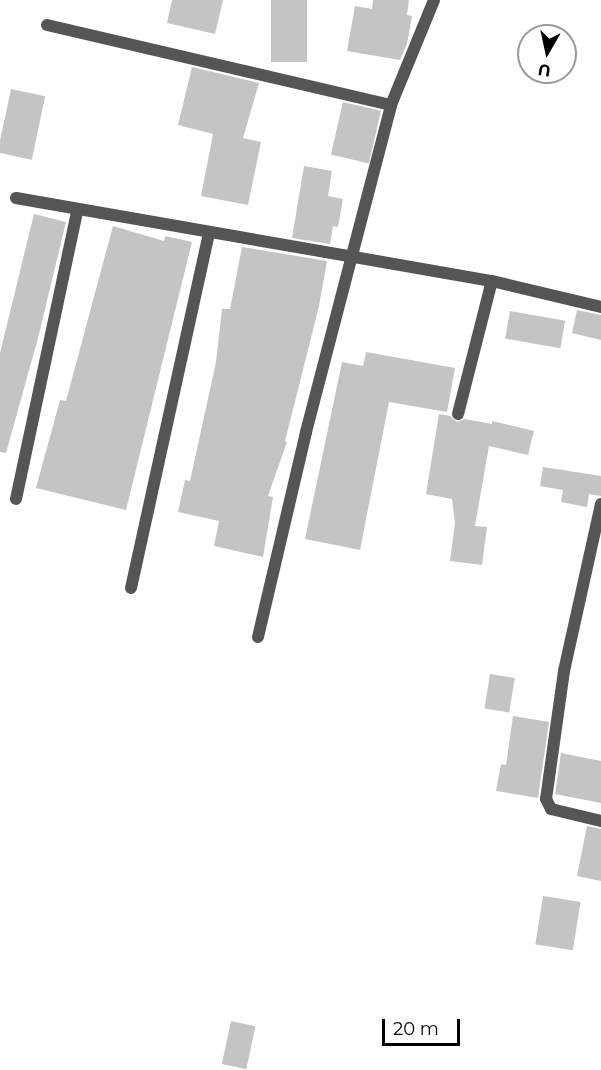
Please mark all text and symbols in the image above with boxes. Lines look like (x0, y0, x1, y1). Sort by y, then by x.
north arrow (517, 24, 577, 84)
text: U (537, 60, 552, 81)
scale bar (385, 1007, 463, 1045)
text: 20 m (393, 1018, 439, 1040)

